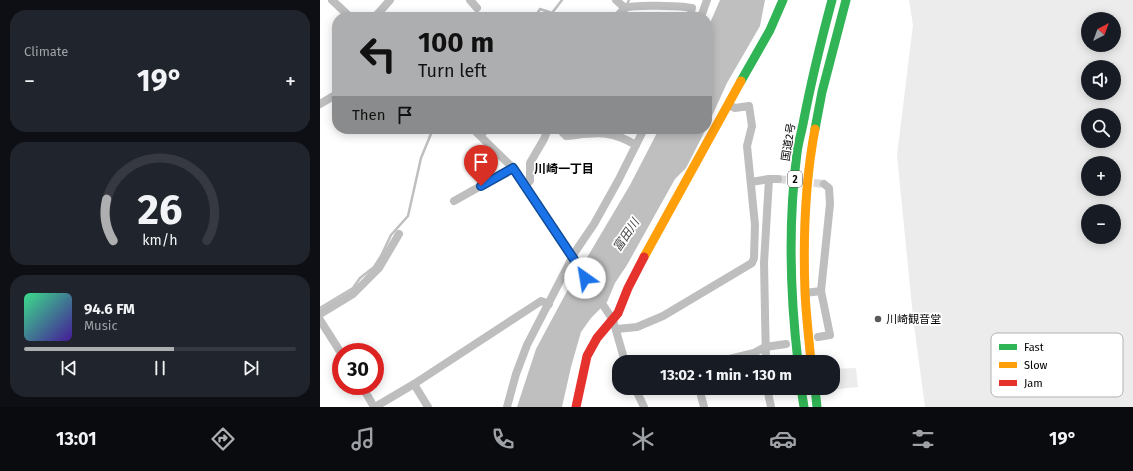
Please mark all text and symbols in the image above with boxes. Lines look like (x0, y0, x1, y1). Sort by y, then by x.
north arrow (1081, 12, 1121, 52)
map controls (1081, 12, 1121, 244)
text: 100 m (418, 26, 494, 59)
icon: left (352, 28, 404, 80)
text: Climate (24, 44, 68, 59)
text: Turn left (418, 60, 487, 82)
button: sound (1081, 60, 1121, 100)
text: 19° (137, 63, 183, 99)
text: − (24, 68, 35, 95)
text: + (285, 68, 296, 95)
icon: arrive (394, 104, 416, 126)
text: Then (352, 106, 386, 124)
button: search (1081, 108, 1121, 148)
street label: 国道2号 (779, 122, 798, 162)
pin (464, 145, 498, 186)
icon: arrive (470, 151, 492, 173)
button: + (1081, 156, 1121, 196)
district label: 川崎一丁目 (534, 162, 594, 176)
road number: 2 (788, 171, 802, 187)
text: 26 (138, 185, 182, 235)
button: − (1081, 204, 1121, 244)
water label: 富田川 (610, 215, 643, 254)
text: km/h (142, 232, 178, 249)
position arrow (564, 257, 606, 299)
text: 94.6 FM (84, 300, 135, 318)
place label: 川崎観音堂 (886, 313, 941, 326)
marker: 川崎観音堂 (873, 314, 883, 324)
text: Music (84, 318, 118, 333)
legend (991, 333, 1123, 397)
text: Fast (1024, 341, 1044, 354)
speed limit sign: 30 (332, 343, 384, 395)
icon: previous (58, 357, 80, 379)
icon: pause (149, 357, 171, 379)
icon: next (240, 357, 262, 379)
text: Slow (1024, 359, 1048, 372)
text: 13:02 · 1 min · 130 m (660, 366, 792, 384)
text: Jam (1024, 377, 1043, 390)
icon: directions (209, 425, 237, 453)
icon: music (349, 425, 377, 453)
icon: phone (489, 425, 517, 453)
icon: climate (629, 425, 657, 453)
icon: car (769, 425, 797, 453)
icon: filters (909, 425, 937, 453)
text: 13:01 (56, 428, 97, 450)
text: 19° (1049, 428, 1077, 450)

